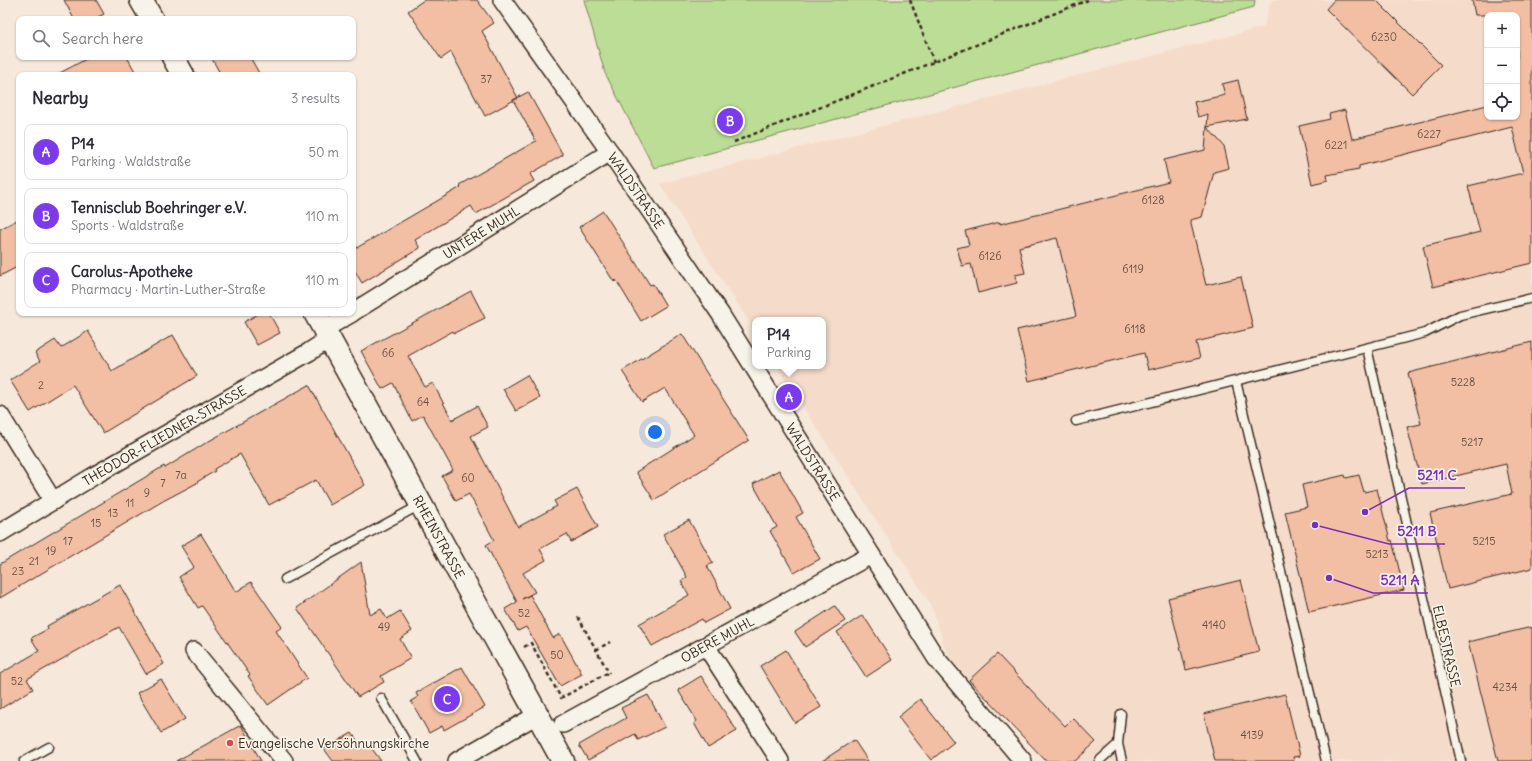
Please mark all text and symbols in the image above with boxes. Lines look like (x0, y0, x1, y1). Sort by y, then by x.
map controls (1484, 12, 1520, 120)
button: + (1484, 12, 1520, 48)
search box (16, 16, 356, 60)
icon: search (30, 27, 52, 49)
text: Search here (62, 29, 143, 48)
house number: 6230 (1371, 30, 1397, 44)
button: − (1484, 48, 1520, 84)
house number: 37 (480, 72, 492, 86)
button: locate (1484, 84, 1520, 120)
text: Nearby (32, 87, 88, 109)
text: 3 results (291, 90, 340, 107)
pin: B (717, 106, 743, 136)
house number: 6227 (1417, 127, 1442, 141)
text: P14 (71, 134, 95, 153)
house number: 6221 (1325, 138, 1347, 152)
text: A (42, 144, 50, 161)
text: 50 m (308, 144, 339, 161)
street label: WALDSTRASSE (604, 149, 668, 233)
text: Parking · Waldstraße (71, 153, 191, 170)
house number: 6128 (1141, 193, 1165, 207)
text: Tennisclub Boehringer e.V. (71, 198, 247, 217)
street label: UNTERE MUHL (440, 202, 523, 263)
text: B (42, 208, 50, 225)
text: 110 m (306, 208, 339, 225)
text: Sports · Waldstraße (71, 217, 184, 234)
house number: 6126 (978, 249, 1002, 263)
text: Carolus-Apotheke (71, 262, 193, 281)
house number: 6119 (1122, 262, 1144, 276)
text: C (42, 272, 50, 289)
text: 110 m (306, 272, 339, 289)
text: Pharmacy · Martin-Luther-Straße (71, 281, 266, 298)
popup (752, 317, 826, 369)
house number: 6118 (1124, 322, 1146, 336)
text: P14 (767, 325, 790, 344)
text: Parking (767, 344, 811, 361)
house number: 66 (382, 346, 394, 360)
house number: 5228 (1451, 375, 1475, 389)
house number: 2 (38, 378, 44, 392)
street label: THEODOR-FLIEDNER-STRASSE (79, 382, 250, 490)
pin: A (776, 382, 802, 412)
house number: 64 (417, 395, 429, 409)
street label: WALDSTRASSE (782, 420, 844, 505)
your location (645, 422, 665, 442)
house number: 5217 (1461, 435, 1484, 449)
callout: 5211 C (1409, 462, 1465, 488)
text: 5211 C (1417, 466, 1457, 484)
house number: 7a (175, 468, 187, 482)
house number: 60 (461, 471, 475, 485)
house number: 7 (160, 476, 166, 490)
house number: 9 (144, 486, 150, 500)
street label: RHEINSTRASSE (409, 493, 469, 582)
house number: 11 (126, 496, 134, 510)
house number: 13 (108, 506, 118, 520)
house number: 15 (91, 516, 101, 530)
callout: 5211 B (1389, 518, 1445, 544)
text: 5211 B (1397, 522, 1437, 540)
house number: 17 (63, 534, 73, 548)
house number: 5215 (1472, 534, 1496, 548)
house number: 19 (46, 544, 56, 558)
house number: 5213 (1366, 547, 1388, 561)
house number: 21 (29, 554, 39, 568)
house number: 23 (12, 564, 24, 578)
callout: 5211 A (1373, 567, 1428, 593)
text: 5211 A (1380, 571, 1420, 589)
street label: ELBESTRASSE (1429, 604, 1464, 689)
house number: 52 (518, 606, 530, 620)
street label: OBERE MUHL (678, 613, 757, 667)
house number: 4140 (1202, 618, 1226, 632)
house number: 49 (378, 620, 390, 634)
house number: 50 (550, 648, 564, 662)
house number: 52 (11, 674, 23, 688)
house number: 4234 (1493, 680, 1518, 694)
pin: C (434, 684, 460, 714)
house number: 4139 (1240, 728, 1264, 742)
place label: Evangelische Versöhnungskirche (238, 735, 429, 752)
marker: Evangelische Versöhnungskirche (225, 738, 235, 748)

